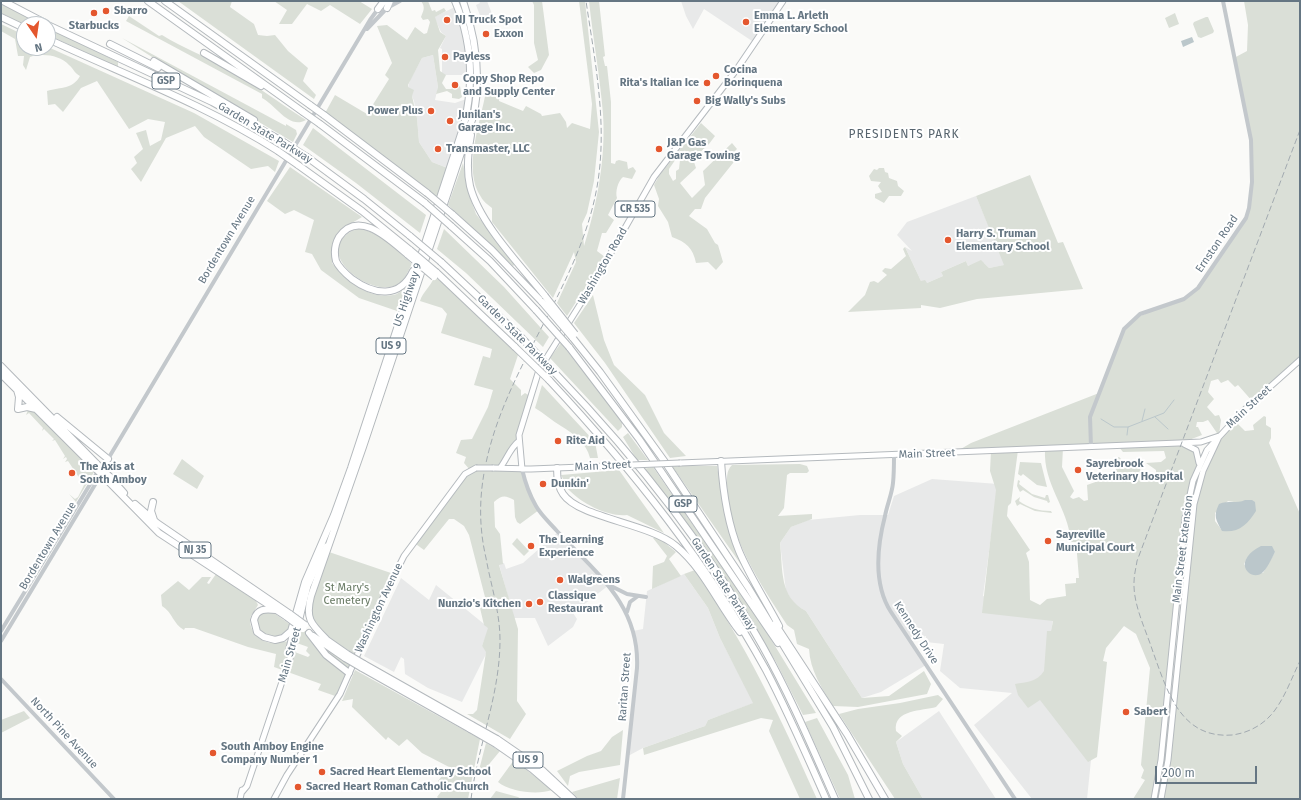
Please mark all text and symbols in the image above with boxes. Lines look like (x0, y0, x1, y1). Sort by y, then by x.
place label: Sbarro (114, 4, 148, 18)
marker: Sbarro (101, 6, 111, 16)
marker: Starbucks (89, 8, 99, 18)
place label: Emma L. Arleth Elementary School (754, 9, 848, 35)
place label: NJ Truck Spot (455, 13, 522, 27)
marker: NJ Truck Spot (442, 15, 452, 25)
north arrow (16, 16, 56, 56)
marker: Emma L. Arleth Elementary School (741, 17, 751, 27)
place label: Starbucks (69, 19, 119, 33)
place label: Exxon (494, 27, 524, 41)
marker: Exxon (481, 29, 491, 39)
text: N (34, 40, 44, 54)
place label: Payless (453, 50, 490, 64)
marker: Payless (440, 52, 450, 62)
place label: Cocina Borinquena (724, 63, 782, 89)
marker: Cocina Borinquena (711, 71, 721, 81)
place label: Copy Shop Repo and Supply Center (463, 72, 555, 98)
road number: GSP (152, 73, 180, 89)
place label: Rita's Italian Ice (620, 76, 699, 90)
marker: Rita's Italian Ice (702, 78, 712, 88)
marker: Copy Shop Repo and Supply Center (450, 80, 460, 90)
place label: Big Wally's Subs (705, 94, 785, 108)
marker: Big Wally's Subs (692, 96, 702, 106)
street label: Garden State Parkway (215, 100, 315, 166)
place label: Power Plus (368, 104, 423, 118)
marker: Power Plus (426, 106, 436, 116)
place label: Junilan's Garage Inc. (458, 108, 513, 134)
marker: Junilan's Garage Inc. (445, 116, 455, 126)
district label: PRESIDENTS PARK (848, 128, 960, 142)
place label: J&P Gas Garage Towing (667, 136, 740, 162)
place label: Transmaster, LLC (446, 142, 530, 156)
marker: Transmaster, LLC (433, 144, 443, 154)
marker: J&P Gas Garage Towing (654, 144, 664, 154)
street label: Bordentown Avenue (196, 194, 258, 286)
road number: CR 535 (615, 201, 655, 217)
street label: Ernston Road (1193, 213, 1241, 275)
street label: Washington Road (576, 225, 630, 307)
place label: Harry S. Truman Elementary School (956, 227, 1050, 253)
marker: Harry S. Truman Elementary School (943, 235, 953, 245)
street label: US Highway 9 (391, 261, 425, 329)
street label: Garden State Parkway (474, 292, 560, 378)
road number: US 9 (376, 338, 406, 354)
street label: Main Street (1224, 383, 1274, 431)
place label: Rite Aid (566, 434, 605, 448)
marker: Rite Aid (553, 436, 563, 446)
street label: Main Street (898, 446, 956, 462)
place label: Sayrebrook Veterinary Hospital (1086, 457, 1183, 483)
street label: Main Street (574, 458, 632, 474)
place label: The Axis at South Amboy (80, 460, 147, 486)
marker: Sayrebrook Veterinary Hospital (1073, 465, 1083, 475)
marker: The Axis at South Amboy (67, 468, 77, 478)
place label: Dunkin' (551, 477, 589, 491)
marker: Dunkin' (538, 479, 548, 489)
street label: Main Street Extension (1170, 494, 1196, 604)
road number: GSP (669, 496, 697, 512)
street label: Bordentown Avenue (17, 500, 79, 592)
place label: Sayreville Municipal Court (1056, 528, 1134, 554)
place label: The Learning Experience (539, 533, 604, 559)
street label: Garden State Parkway (688, 535, 758, 633)
marker: Sayreville Municipal Court (1043, 536, 1053, 546)
marker: The Learning Experience (526, 541, 536, 551)
road number: NJ 35 (179, 542, 211, 558)
street label: Washington Avenue (352, 561, 406, 655)
place label: Walgreens (568, 573, 620, 587)
marker: Walgreens (555, 575, 565, 585)
park label: St Mary's Cemetery (324, 581, 370, 607)
place label: Classique Restaurant (548, 589, 603, 615)
place label: Nunzio's Kitchen (438, 597, 521, 611)
marker: Classique Restaurant (535, 597, 545, 607)
marker: Nunzio's Kitchen (524, 599, 534, 609)
street label: Kennedy Drive (891, 599, 941, 667)
street label: Main Street (276, 626, 304, 684)
street label: Raritan Street (616, 652, 634, 722)
street label: North Pine Avenue (28, 695, 100, 771)
place label: Sabert (1134, 705, 1168, 719)
marker: Sabert (1121, 707, 1131, 717)
place label: South Amboy Engine Company Number 1 (221, 740, 324, 766)
marker: South Amboy Engine Company Number 1 (208, 748, 218, 758)
road number: US 9 (513, 752, 543, 768)
scale bar (1157, 758, 1259, 784)
place label: Sacred Heart Elementary School (330, 765, 491, 779)
text: 200 m (1162, 766, 1195, 780)
marker: Sacred Heart Elementary School (317, 767, 327, 777)
place label: Sacred Heart Roman Catholic Church (306, 780, 489, 794)
marker: Sacred Heart Roman Catholic Church (293, 782, 303, 792)

